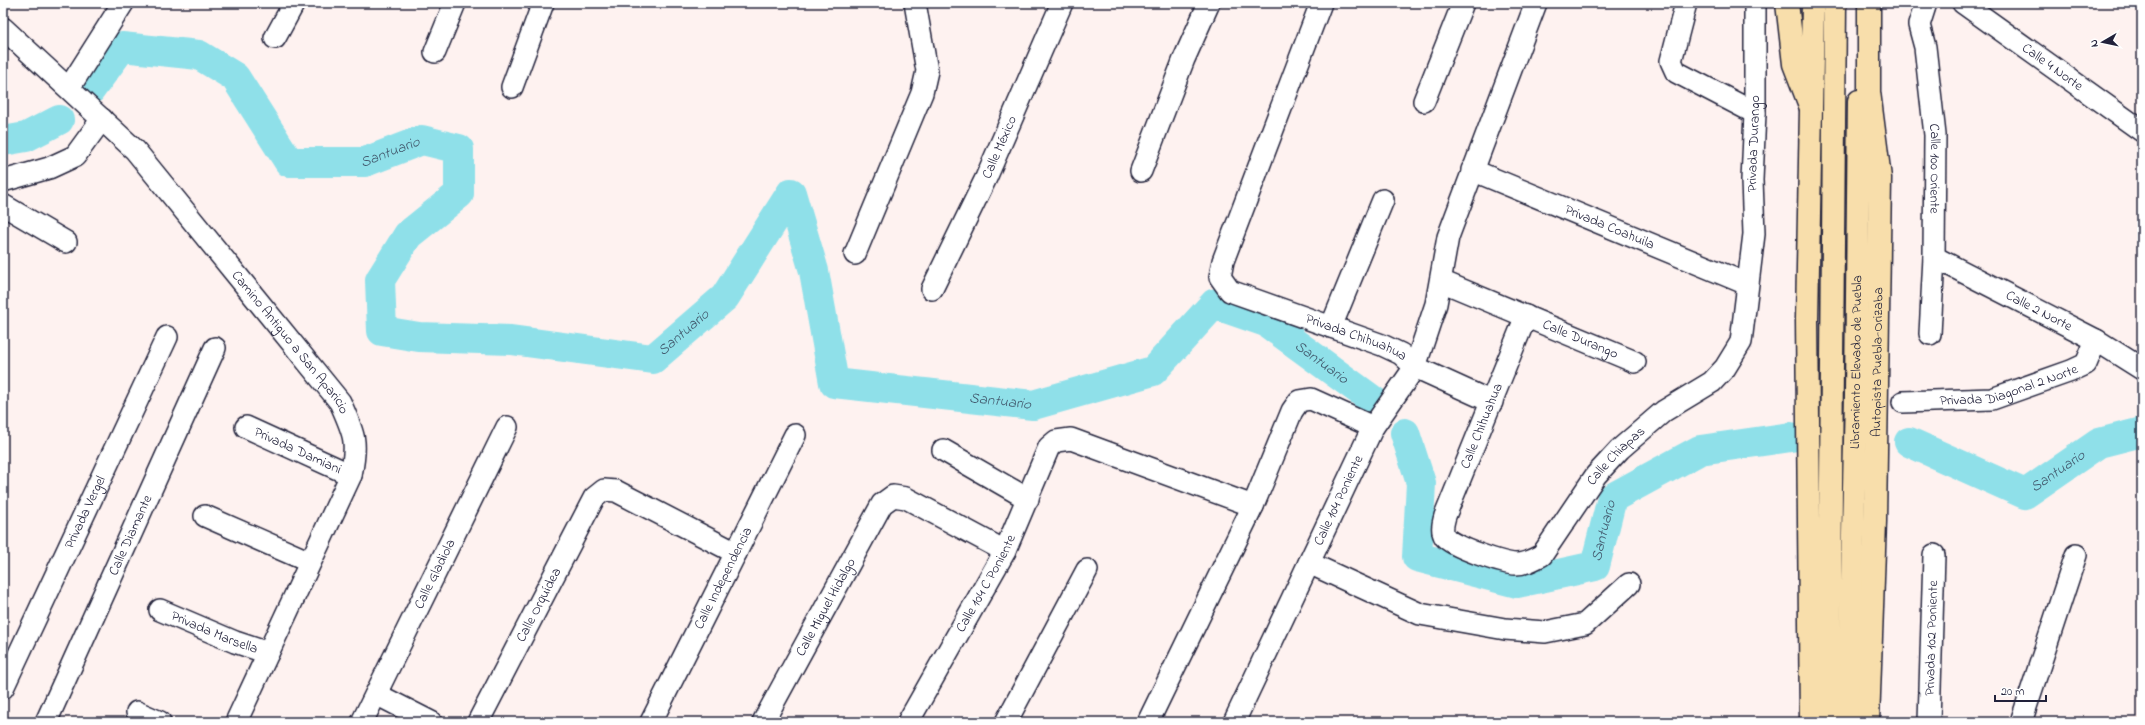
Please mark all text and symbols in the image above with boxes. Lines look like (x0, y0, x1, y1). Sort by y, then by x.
north arrow (2083, 22, 2123, 62)
street label: Calle 4 Norte (2017, 38, 2088, 97)
text: N (2086, 38, 2103, 48)
street label: Privada Durango (1741, 95, 1767, 192)
street label: Calle México (976, 112, 1022, 182)
street label: Calle 100 Oriente (1923, 122, 1946, 214)
water label: Santuario (357, 130, 424, 174)
street label: Privada Coahuila (1561, 199, 1658, 255)
street label: Camino Antiguo a San Aparicio (226, 266, 354, 417)
street label: Libramiento Elevado de Puebla (1844, 275, 1868, 449)
street label: Calle 2 Norte (2002, 285, 2077, 337)
street label: Autopista Puebla-Orizaba (1866, 287, 1889, 437)
water label: Santuario (653, 303, 715, 361)
street label: Privada Chihuahua (1303, 308, 1412, 366)
street label: Calle Durango (1539, 314, 1621, 364)
water label: Santuario (1290, 335, 1354, 390)
street label: Privada Diagonal 2 Norte (1939, 358, 2082, 411)
street label: Calle Chihuahua (1455, 380, 1509, 472)
water label: Santuario (968, 387, 1033, 416)
street label: Calle Chiapas (1581, 421, 1650, 490)
street label: Privada Damiani (251, 422, 345, 480)
water label: Santuario (2026, 444, 2091, 498)
street label: Calle 104 Poniente (1308, 451, 1369, 549)
street label: Privada Vergel (59, 472, 111, 552)
street label: Calle Diamante (103, 491, 158, 579)
water label: Santuario (1586, 497, 1622, 564)
street label: Calle Independencia (689, 523, 758, 633)
street label: Calle 104 C Poniente (950, 531, 1022, 636)
street label: Calle Gladiola (409, 535, 461, 613)
street label: Calle Miguel Hidalgo (790, 554, 861, 660)
street label: Calle Orquídea (511, 564, 567, 646)
street label: Privada 102 Poniente (1919, 579, 1944, 696)
street label: Privada Marsella (168, 605, 261, 659)
scale bar (1995, 677, 2046, 703)
text: 20 m (2001, 683, 2024, 701)

